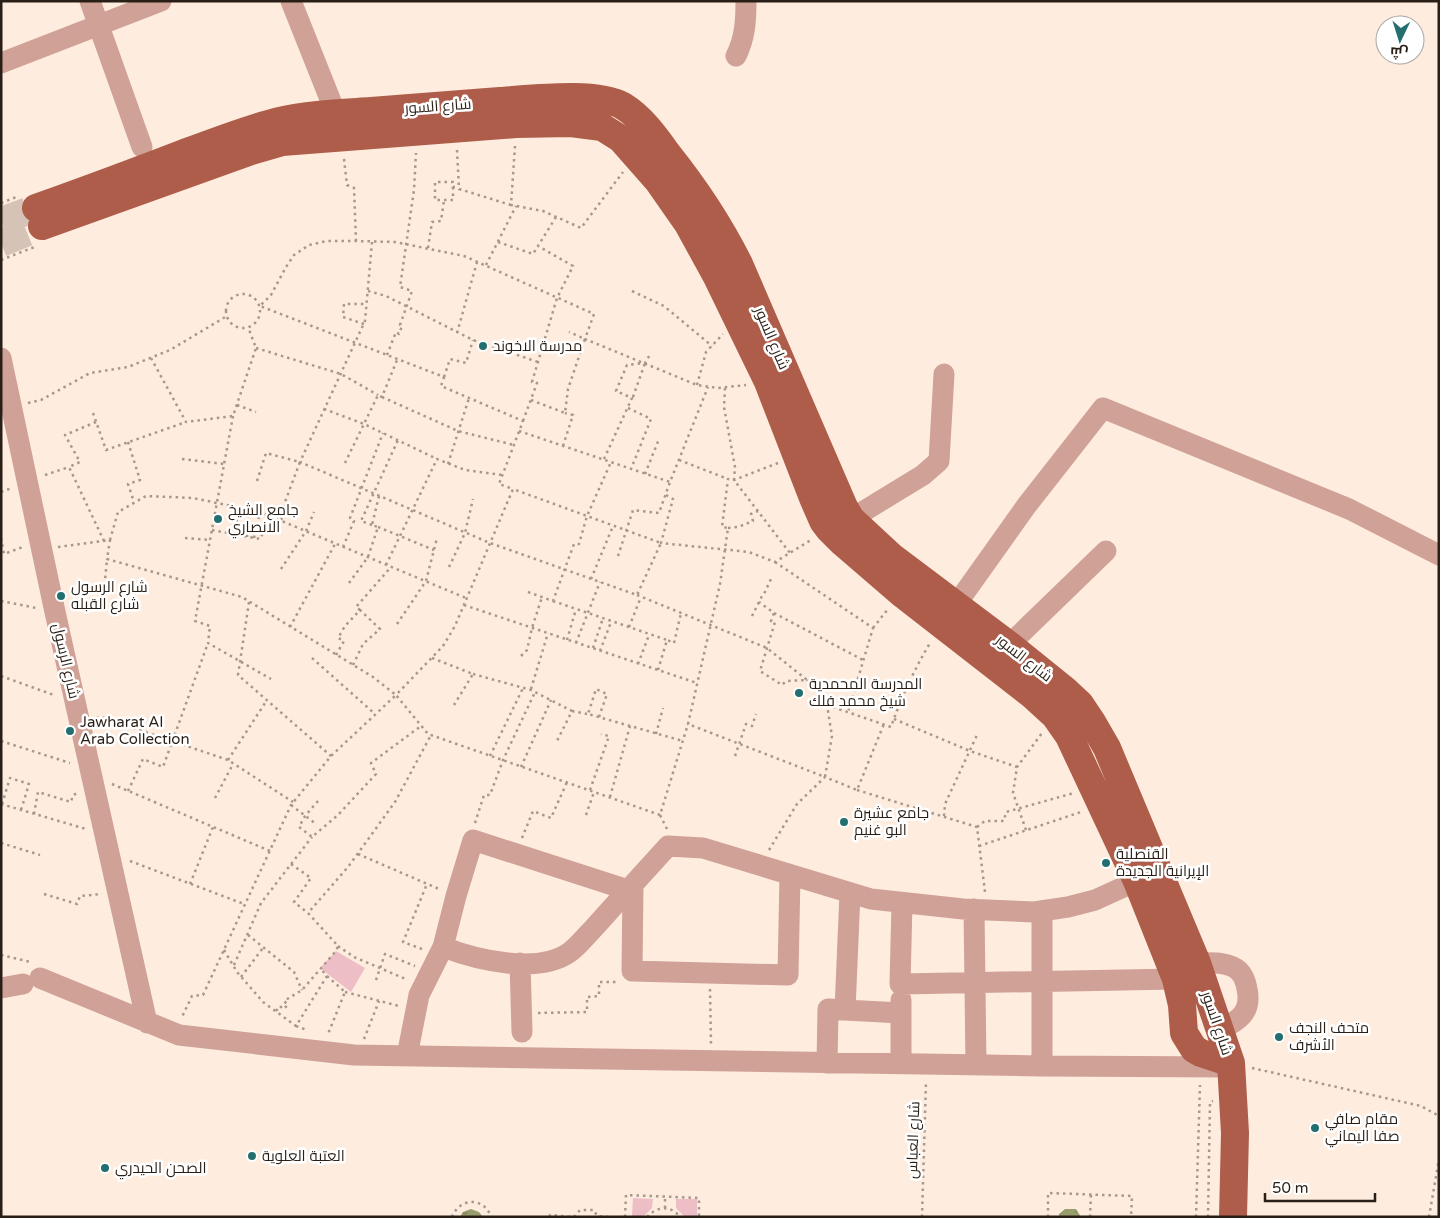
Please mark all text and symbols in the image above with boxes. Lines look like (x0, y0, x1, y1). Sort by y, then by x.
north arrow (1375, 15, 1425, 65)
text: ش (1390, 43, 1409, 62)
street label: شارع السور (403, 95, 472, 119)
street label: شارع السور (748, 303, 793, 373)
place label: مدرسة الاخوند (493, 337, 582, 355)
marker: مدرسة الاخوند (477, 340, 489, 352)
place label: جامع الشيخ الانصاري (228, 501, 299, 539)
marker: جامع الشيخ الانصاري (212, 513, 224, 525)
place label: شارع الرسول شارع القبله (71, 578, 148, 615)
marker: شارع الرسول شارع القبله (55, 590, 67, 602)
street label: شارع الرسول (47, 622, 83, 701)
street label: شارع السور (990, 630, 1056, 687)
place label: المدرسة المحمدية شيخ محمد فلك (809, 675, 922, 712)
marker: المدرسة المحمدية شيخ محمد فلك (793, 687, 805, 699)
place label: Jawharat Al Arab Collection (80, 713, 190, 748)
marker: Jawharat Al Arab Collection (64, 725, 76, 737)
place label: جامع عشيرة البو غنيم (854, 804, 929, 840)
marker: جامع عشيرة البو غنيم (838, 816, 850, 828)
place label: القنصلية الإيرانية الجديدة (1116, 845, 1209, 880)
marker: القنصلية الإيرانية الجديدة (1100, 857, 1112, 869)
street label: شارع السور (1195, 988, 1236, 1058)
place label: متحف النجف الأشرف (1289, 1019, 1369, 1054)
marker: متحف النجف الأشرف (1273, 1031, 1285, 1043)
street label: شارع العباس (903, 1101, 925, 1179)
place label: مقام صافي صفا اليماني (1325, 1110, 1400, 1148)
marker: مقام صافي صفا اليماني (1309, 1122, 1321, 1134)
place label: العتبة العلوية (262, 1147, 345, 1165)
marker: العتبة العلوية (246, 1150, 258, 1162)
place label: الصحن الحيدري (115, 1159, 206, 1180)
marker: الصحن الحيدري (99, 1162, 111, 1174)
scale bar (1265, 1170, 1375, 1202)
text: 50 m (1272, 1179, 1309, 1197)

